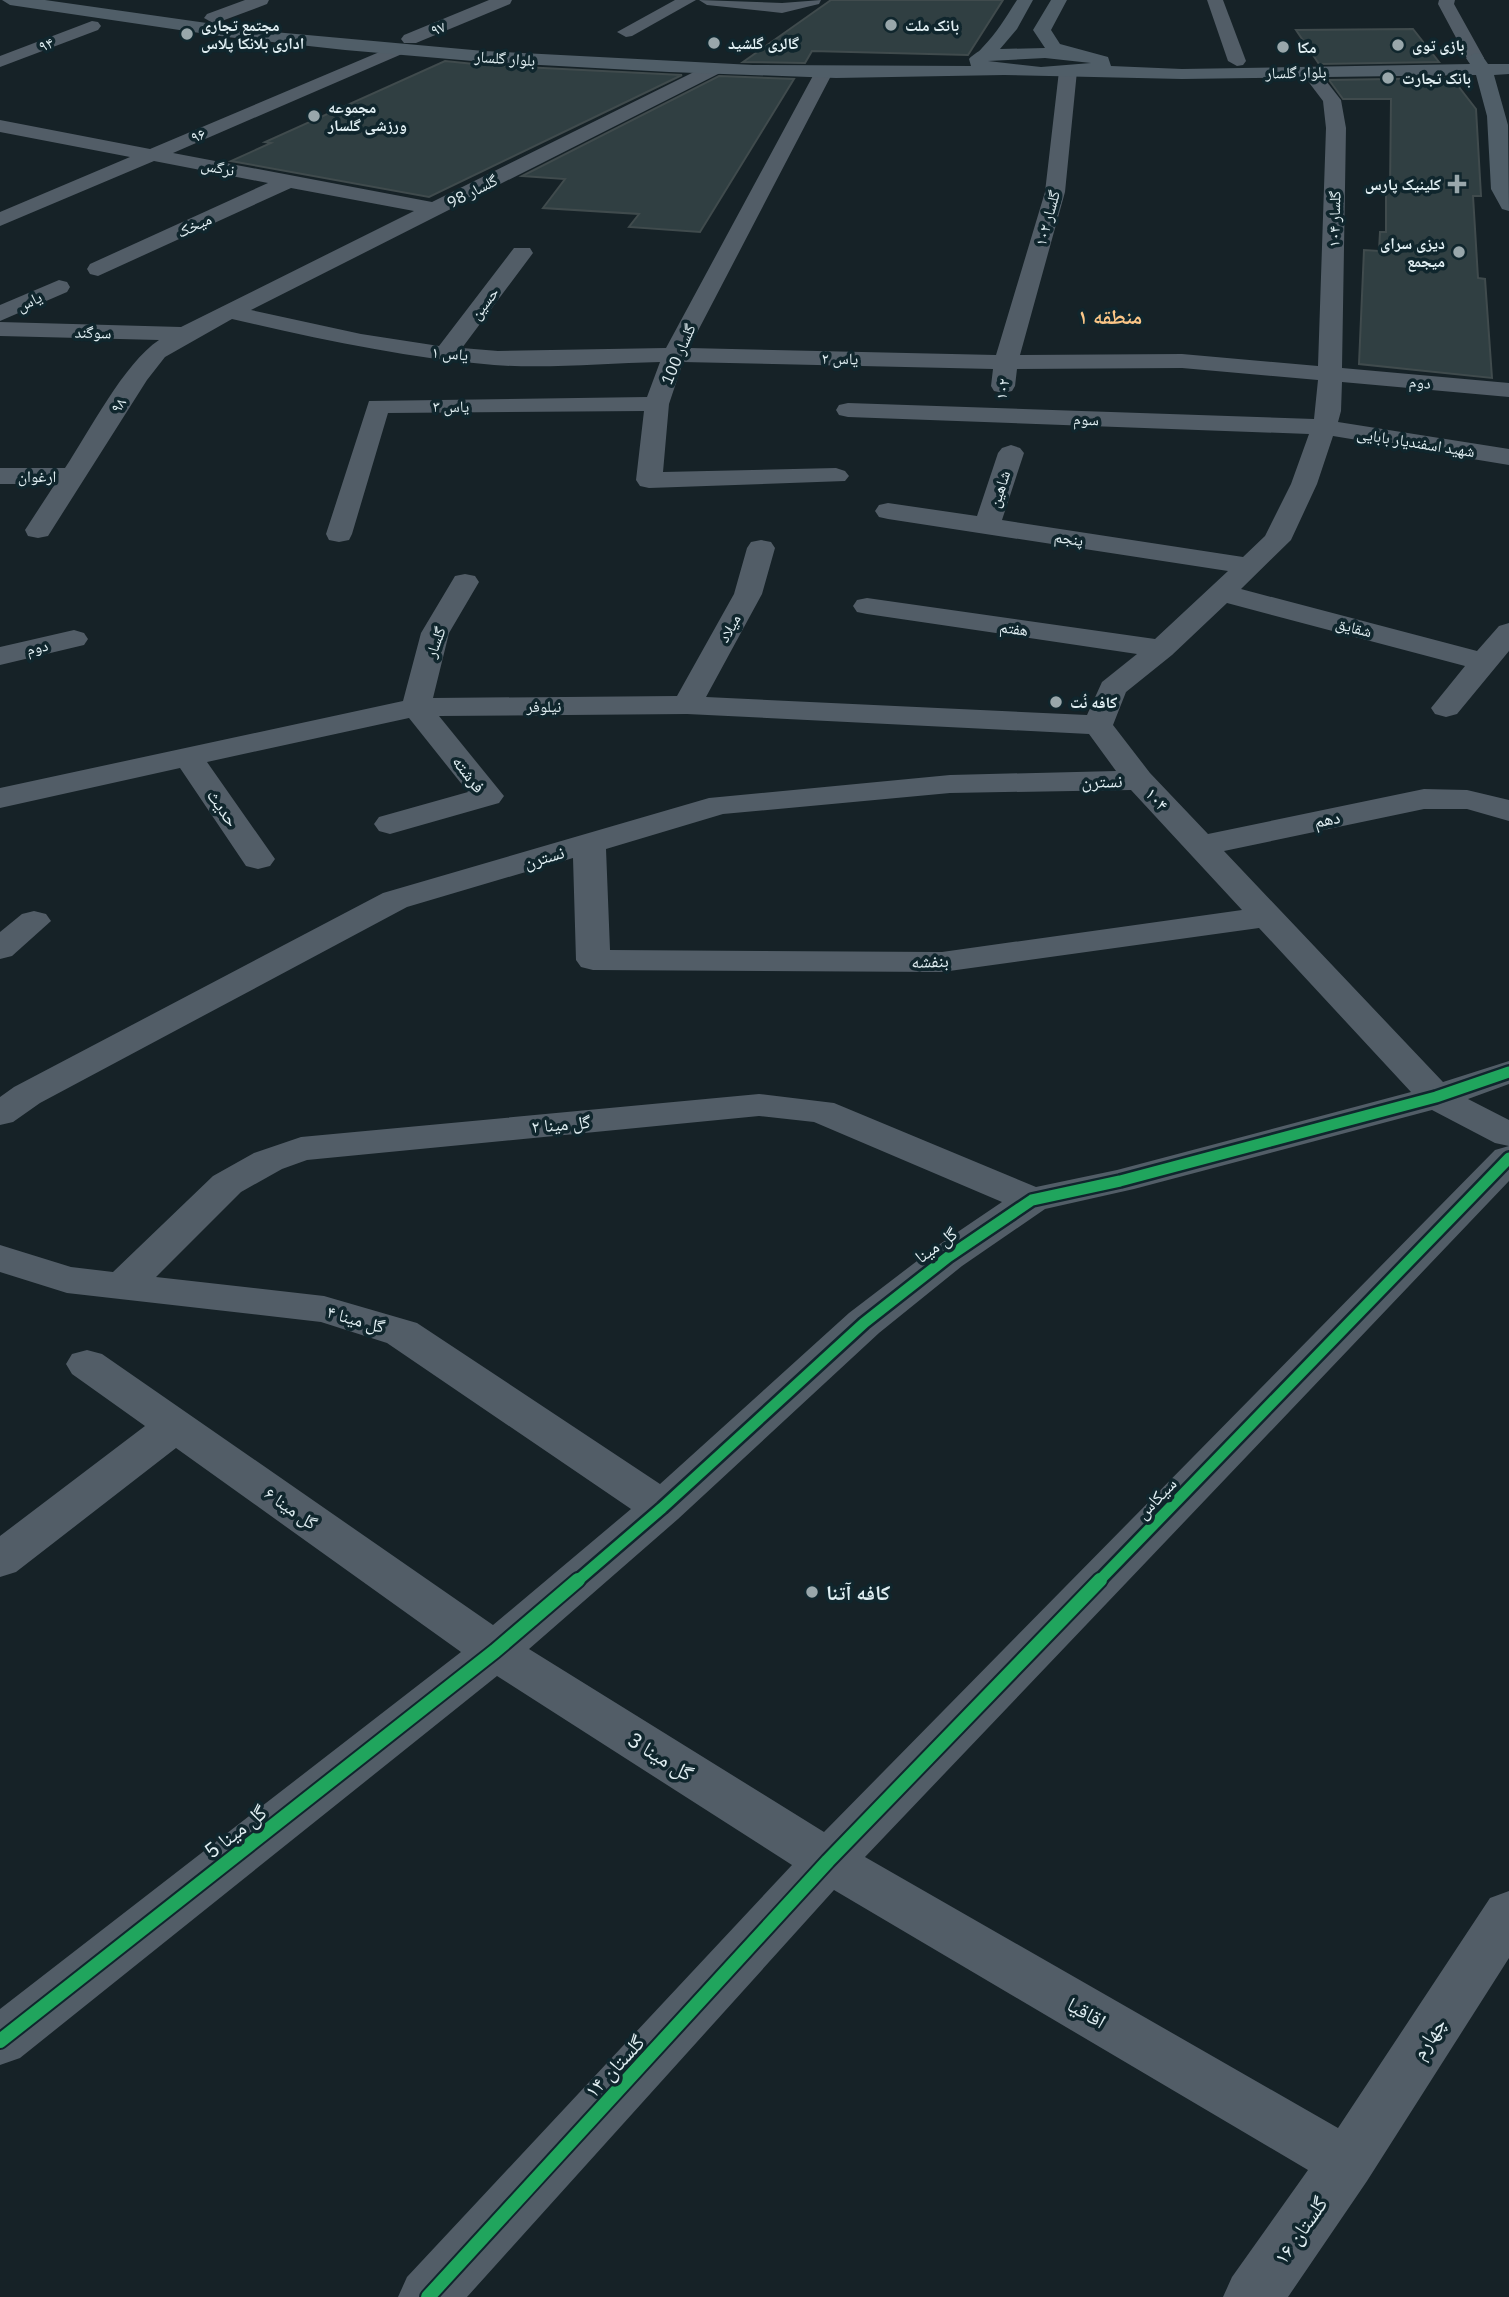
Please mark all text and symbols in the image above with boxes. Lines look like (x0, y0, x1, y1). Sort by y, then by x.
place label: مجتمع تجاری اداری بلانکا پلاس (201, 15, 304, 53)
place label: بانک ملت (905, 15, 959, 35)
street label: ۹۷ (427, 16, 449, 40)
marker: بانک ملت (883, 17, 899, 33)
marker: مجتمع تجاری اداری بلانکا پلاس (179, 26, 195, 42)
street label: ۹۴ (36, 32, 56, 56)
place label: گالری گلشید (728, 33, 799, 53)
marker: گالری گلشید (706, 35, 722, 51)
place label: بازی توی (1412, 35, 1464, 55)
place label: مکا (1297, 37, 1317, 57)
marker: بازی توی (1390, 37, 1406, 53)
marker: مکا (1275, 39, 1291, 55)
street label: بلوار گلسار (473, 46, 536, 70)
street label: بلوار گلسار (1264, 61, 1327, 83)
place label: بانک تجارت (1402, 68, 1471, 88)
marker: بانک تجارت (1380, 70, 1396, 86)
place label: مجموعه ورزشی گلسار (327, 97, 407, 135)
marker: مجموعه ورزشی گلسار (306, 108, 322, 124)
street label: ۹۶ (187, 123, 209, 147)
street label: نرگس (199, 154, 236, 181)
street label: گلسار 98 (443, 170, 501, 212)
place label: کلینیک پارس (1365, 174, 1441, 194)
marker: کلینیک پارس (1447, 174, 1467, 194)
street label: گلسار ۱۰۲ (1030, 188, 1064, 248)
street label: گلسار ۱۰۴ (1324, 190, 1344, 248)
street label: میخک (173, 208, 215, 242)
place label: دیزی سرای میجمع (1380, 233, 1445, 272)
marker: دیزی سرای میجمع (1451, 244, 1467, 260)
street label: حسین (465, 283, 504, 324)
street label: یاس (13, 286, 45, 316)
district label: منطقه ۱ (1078, 302, 1142, 330)
street label: گلسار 100 (656, 320, 700, 387)
street label: سوگند (74, 322, 112, 342)
street label: یاس ۱ (431, 341, 469, 366)
street label: یاس ۲ (821, 348, 859, 369)
street label: دوم (1408, 371, 1432, 394)
street label: ۱۰۲ (990, 377, 1014, 401)
street label: ۹۸ (106, 394, 130, 416)
street label: یاس ۳ (433, 396, 469, 417)
street label: سوم (1073, 409, 1099, 430)
street label: شهید اسفندیار بابایی (1355, 423, 1477, 462)
street label: ارغوان (18, 466, 56, 487)
street label: شاهین (984, 468, 1015, 510)
street label: پنجم (1053, 526, 1085, 551)
street label: میلاد (713, 610, 745, 646)
street label: شقایق (1334, 613, 1374, 642)
street label: هفتم (998, 616, 1030, 641)
street label: گلسار (420, 623, 450, 661)
street label: دوم (24, 635, 50, 660)
place label: کافه نُت (1070, 692, 1117, 712)
marker: کافه نُت (1048, 694, 1064, 710)
street label: نیلوفر (526, 696, 561, 716)
street label: فرشته (447, 751, 491, 797)
street label: نسترن (1081, 769, 1123, 793)
street label: ۱۰۴ (1140, 782, 1174, 816)
street label: حدیث (202, 785, 244, 831)
street label: دهم (1312, 805, 1342, 834)
street label: نسترن (521, 840, 567, 874)
street label: بنفشه (911, 949, 949, 973)
street label: گل مینا ۲ (531, 1110, 592, 1138)
street label: گل مینا (910, 1222, 962, 1268)
street label: گل مینا ۴ (324, 1300, 388, 1338)
street label: سیکاس (1131, 1472, 1181, 1524)
street label: گل مینا ۶ (260, 1482, 322, 1535)
place label: کافه آتنا (826, 1578, 890, 1606)
marker: کافه آتنا (804, 1584, 820, 1600)
street label: گل مینا 3 (623, 1725, 699, 1787)
street label: گل مینا 5 (198, 1798, 272, 1864)
street label: اقاقیا (1062, 1990, 1112, 2034)
street label: چهارم (1404, 2011, 1453, 2065)
street label: گلستان ۱۴ (578, 2028, 651, 2104)
street label: گلستان ۱۶ (1267, 2190, 1334, 2269)

